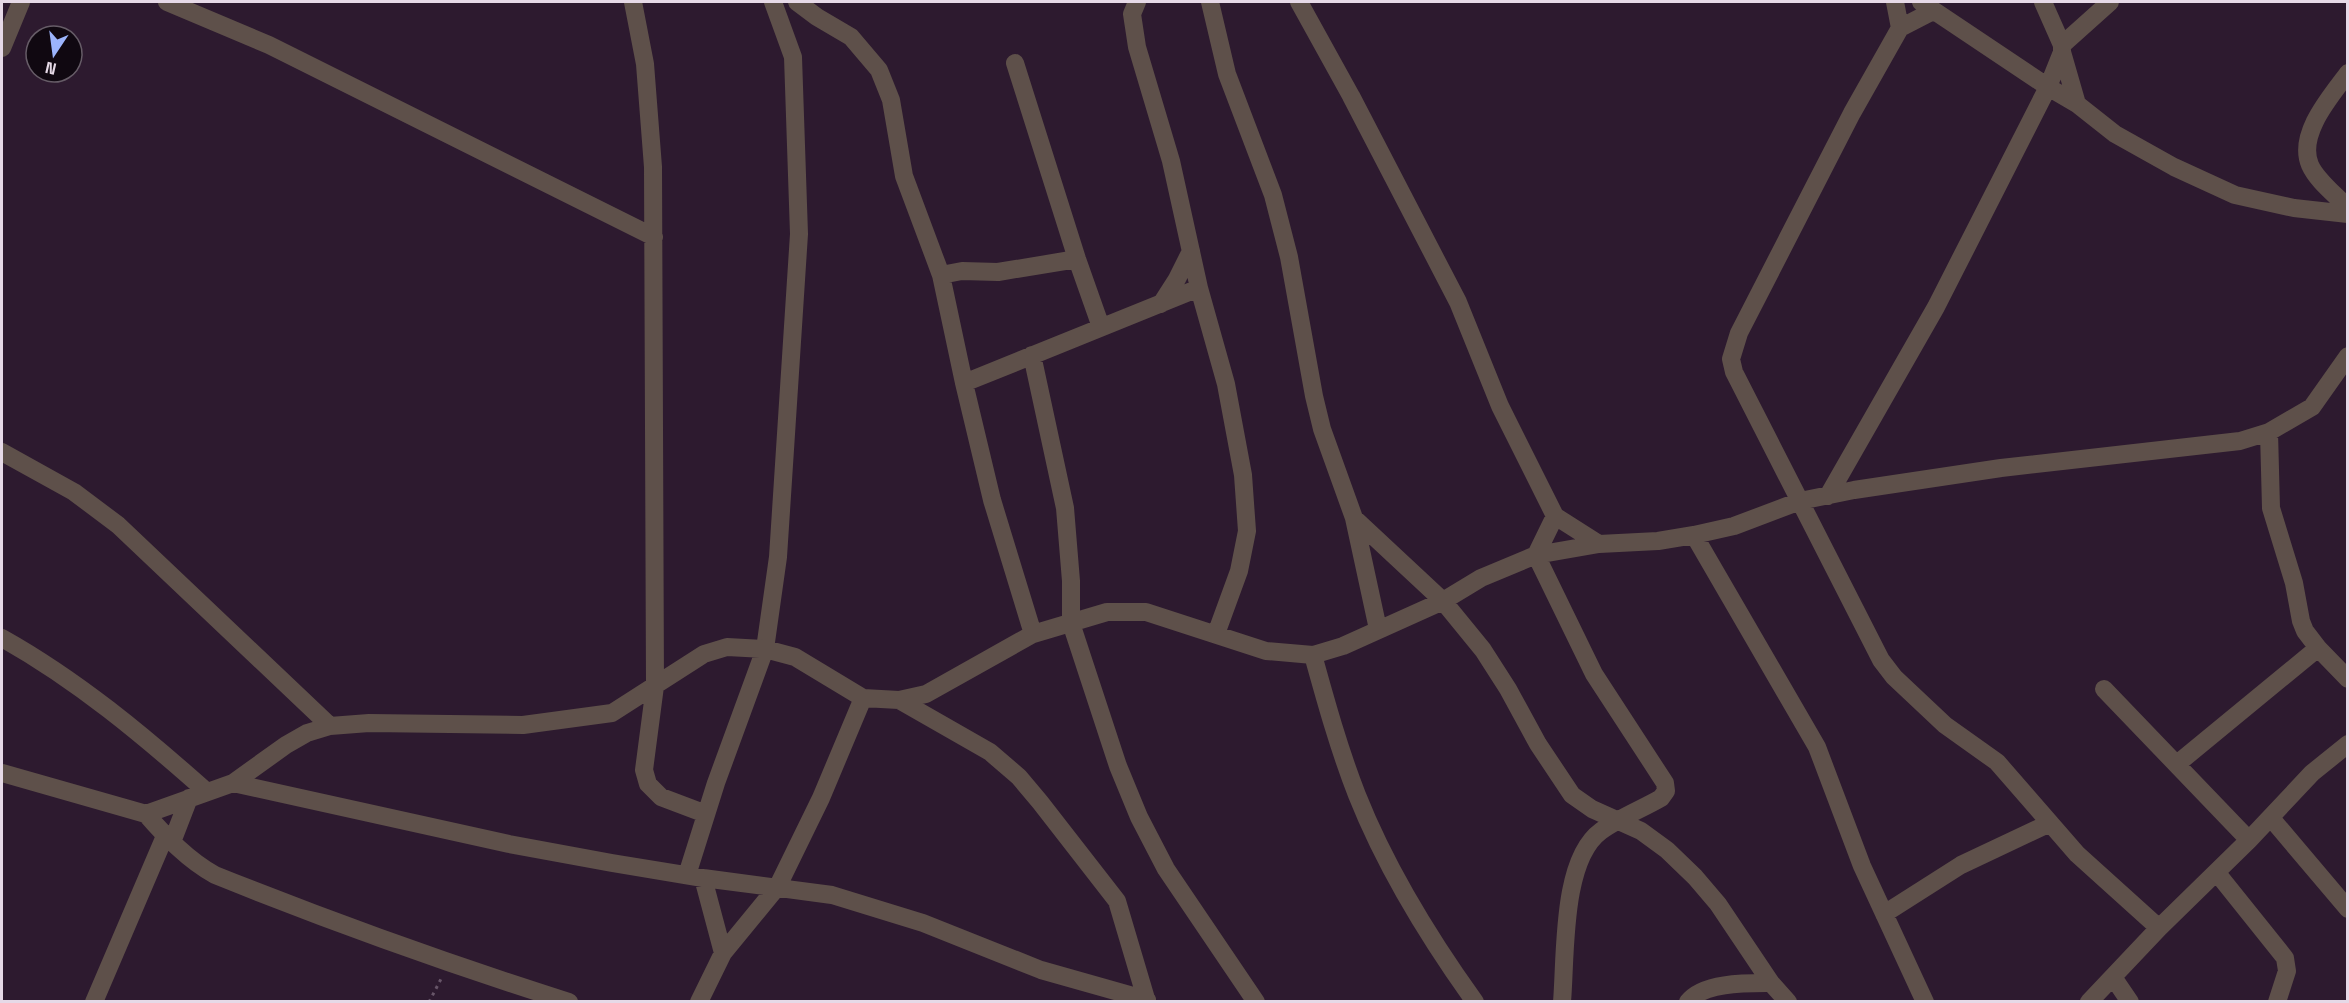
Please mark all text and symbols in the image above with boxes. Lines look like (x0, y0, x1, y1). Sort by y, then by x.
north arrow (24, 24, 84, 84)
text: N (43, 57, 58, 80)

